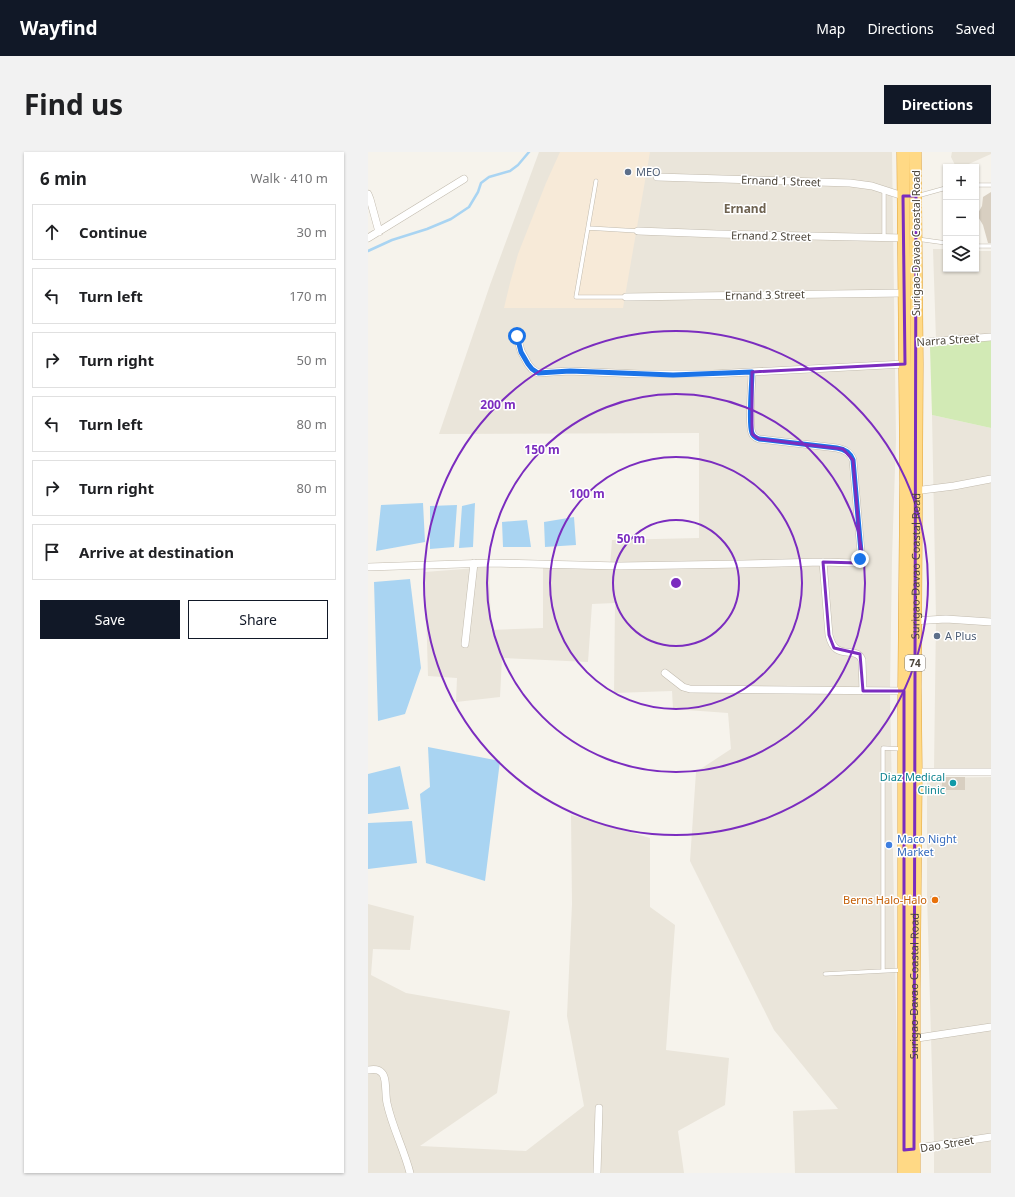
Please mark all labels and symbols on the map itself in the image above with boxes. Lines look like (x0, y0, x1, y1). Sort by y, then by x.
place label: MEO (636, 164, 661, 179)
marker: MEO (623, 167, 633, 177)
street label: Surigao-Davao Coastal Road (908, 170, 923, 316)
street label: Ernand 1 Street (741, 172, 821, 189)
district label: Ernand (724, 200, 766, 217)
street label: Ernand 2 Street (731, 227, 811, 244)
street label: Ernand 3 Street (725, 286, 805, 303)
route start (508, 327, 526, 345)
street label: Narra Street (916, 330, 980, 349)
text: 200 m (480, 396, 516, 413)
text: 150 m (524, 441, 560, 458)
text: 100 m (569, 485, 605, 502)
street label: Surigao-Davao Coastal Road (907, 493, 923, 639)
text: 50 m (617, 530, 645, 547)
route end (851, 550, 869, 568)
centre of rings (669, 576, 683, 590)
place label: A Plus (945, 628, 976, 643)
marker: A Plus (932, 631, 942, 641)
road number: 74 (905, 655, 925, 671)
place label: Diaz Medical Clinic (880, 769, 945, 797)
marker: Diaz Medical Clinic (948, 778, 958, 788)
place label: Maco Night Market (897, 831, 957, 859)
marker: Maco Night Market (884, 840, 894, 850)
place label: Berns Halo-Halo (843, 892, 927, 907)
marker: Berns Halo-Halo (930, 895, 940, 905)
street label: Surigao-Davao Coastal Road (906, 913, 922, 1059)
street label: Dao Street (919, 1132, 975, 1155)

